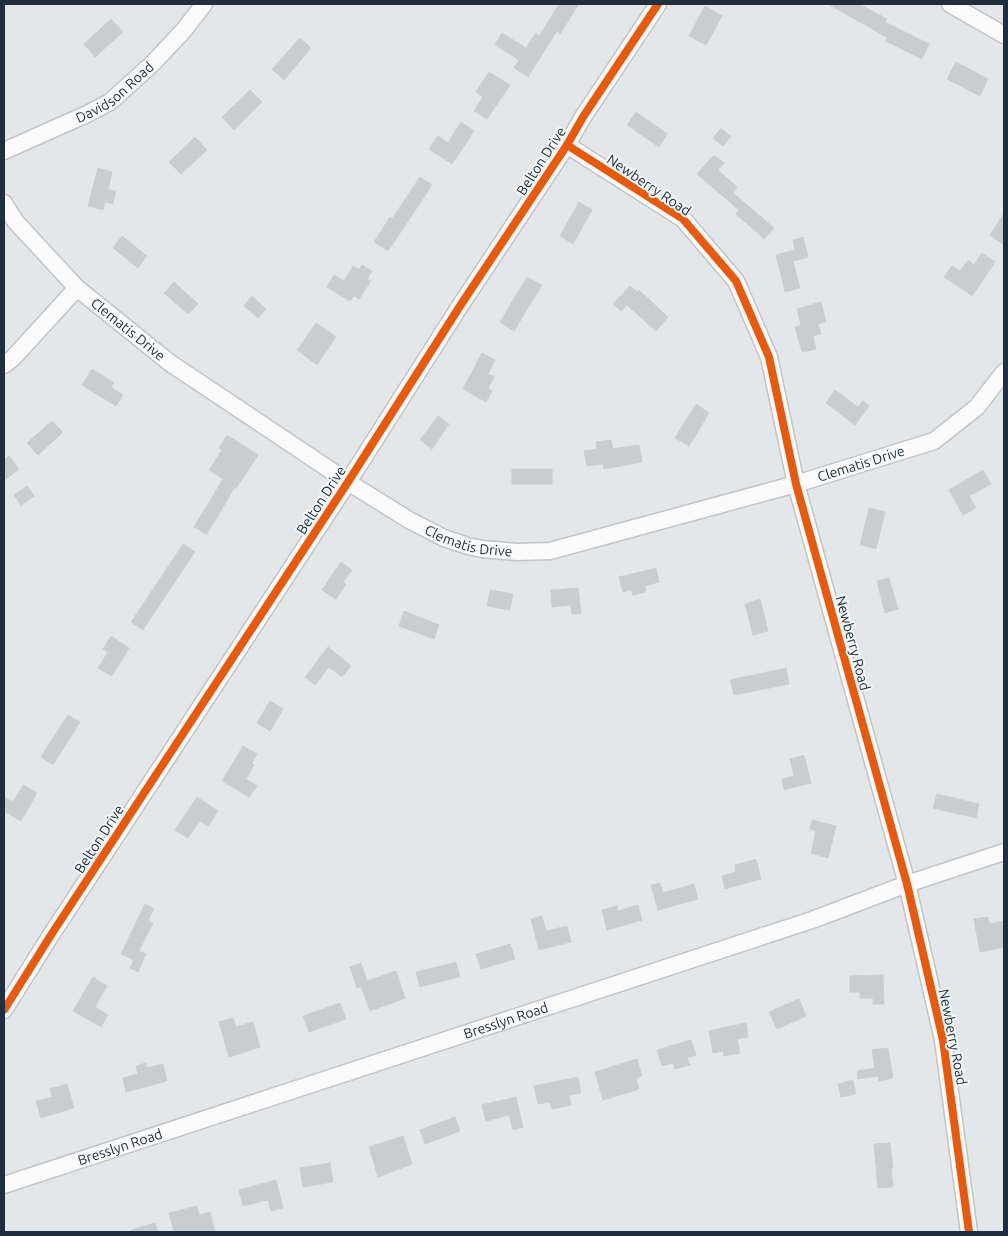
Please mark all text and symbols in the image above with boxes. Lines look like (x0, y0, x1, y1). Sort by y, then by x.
street label: Davidson Road (73, 59, 157, 126)
street label: Belton Drive (513, 124, 569, 198)
street label: Newberry Road (604, 151, 694, 219)
street label: Clematis Drive (88, 295, 168, 364)
street label: Clematis Drive (815, 443, 907, 485)
street label: Belton Drive (293, 463, 349, 537)
street label: Clematis Drive (422, 522, 513, 560)
street label: Newberry Road (833, 594, 873, 692)
street label: Belton Drive (71, 802, 127, 876)
street label: Newberry Road (936, 988, 970, 1086)
street label: Bresslyn Road (461, 999, 550, 1042)
street label: Bresslyn Road (76, 1126, 164, 1168)

